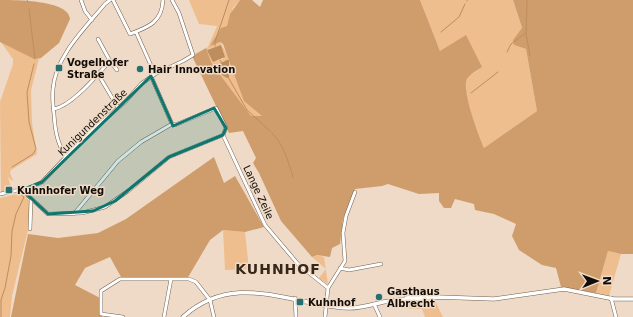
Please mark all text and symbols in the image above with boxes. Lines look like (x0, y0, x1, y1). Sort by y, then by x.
place label: Vogelhofer Straße (67, 57, 129, 80)
marker: Vogelhofer Straße (54, 63, 64, 73)
marker: Hair Innovation (135, 64, 145, 74)
place label: Hair Innovation (148, 64, 235, 75)
street label: Kunigundenstraße (56, 87, 129, 158)
street label: Lange Zeile (241, 163, 276, 221)
marker: Kuhnhofer Weg (4, 185, 14, 195)
place label: Kuhnhofer Weg (17, 185, 104, 196)
district label: KUHNHOF (235, 261, 321, 277)
north arrow (577, 261, 617, 301)
text: N (600, 276, 613, 286)
place label: Gasthaus Albrecht (387, 286, 440, 309)
marker: Gasthaus Albrecht (374, 292, 384, 302)
marker: Kuhnhof (295, 297, 305, 307)
place label: Kuhnhof (308, 297, 356, 308)

